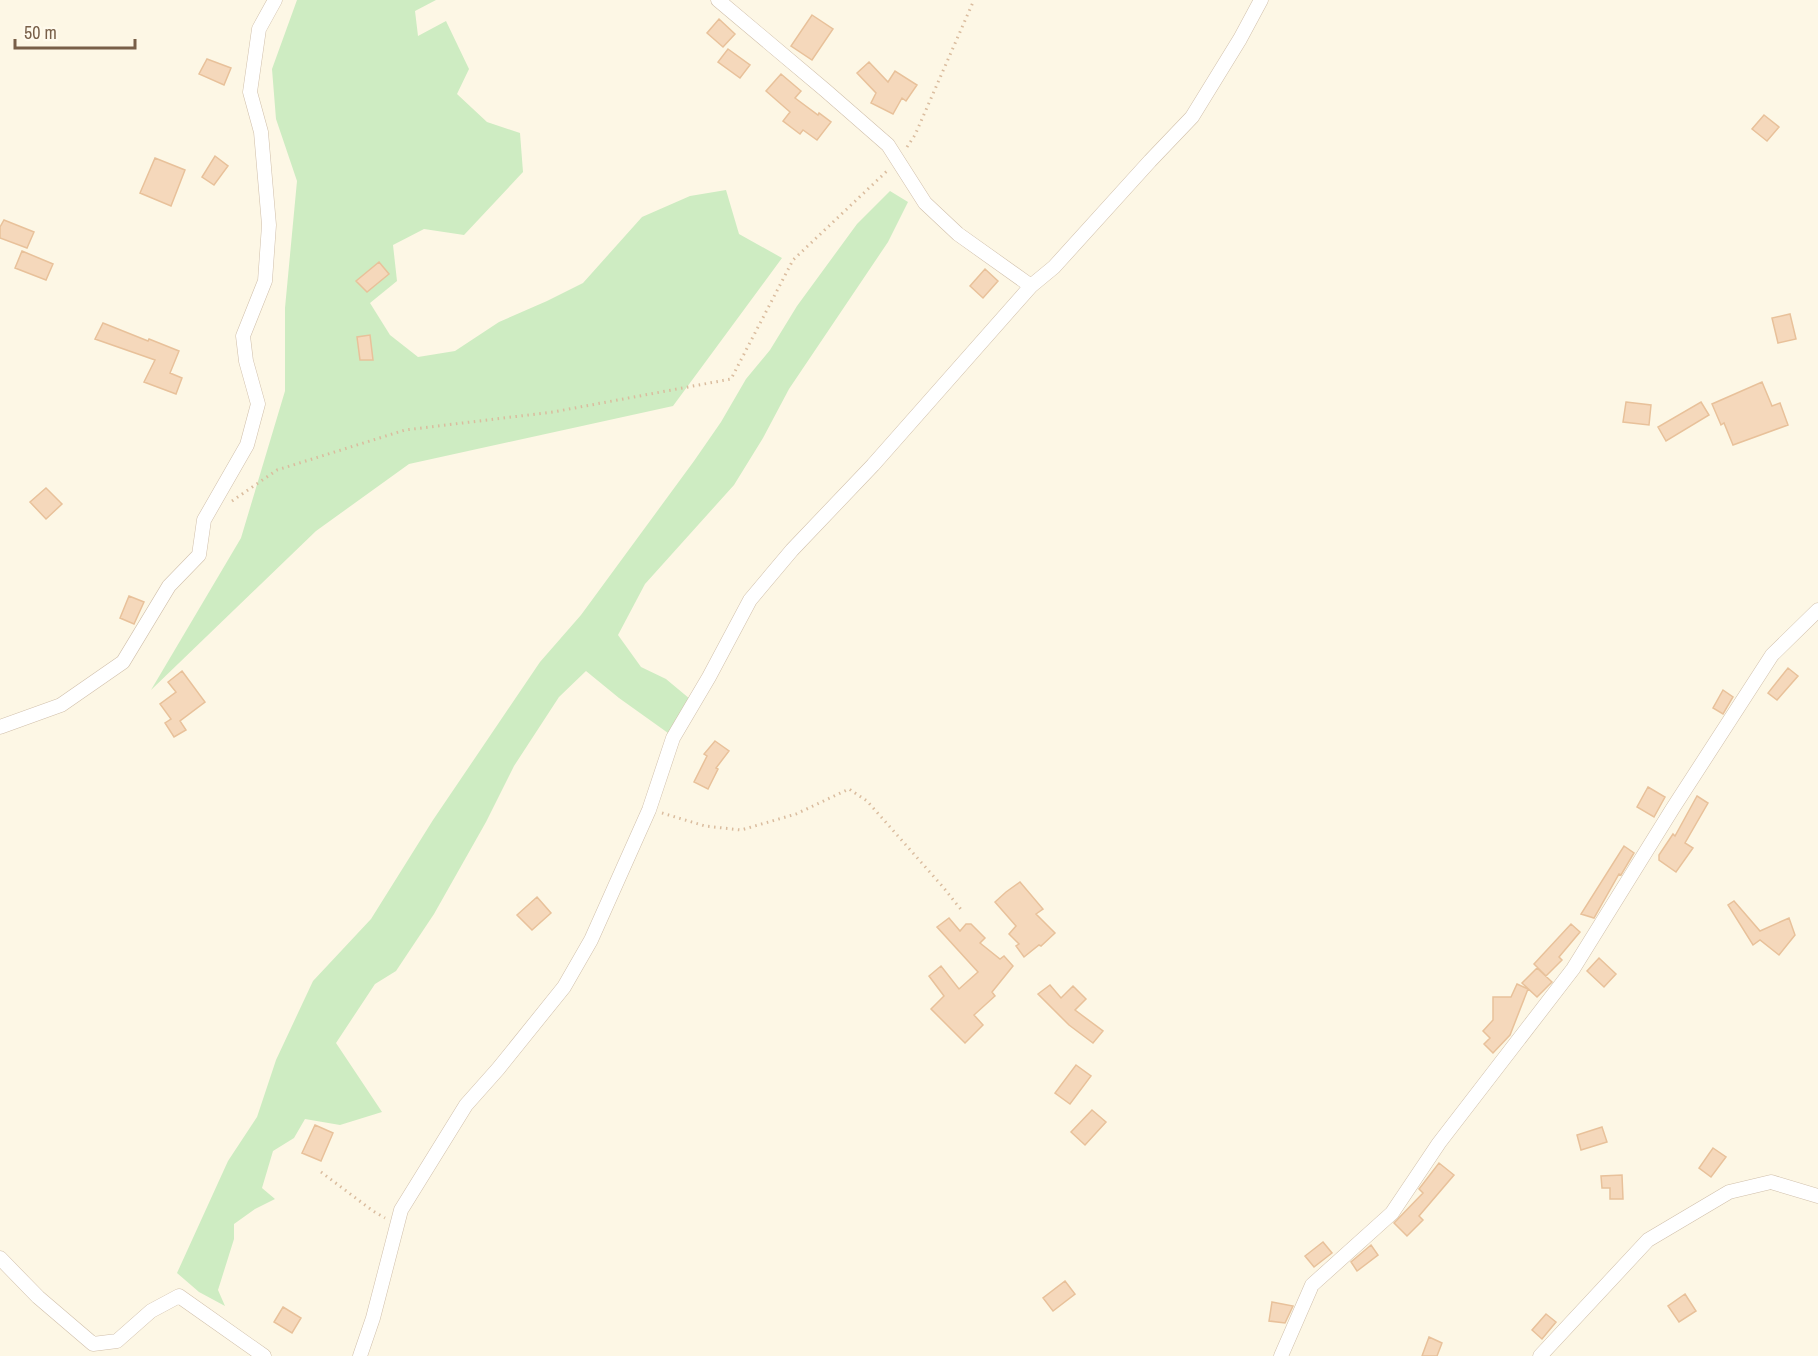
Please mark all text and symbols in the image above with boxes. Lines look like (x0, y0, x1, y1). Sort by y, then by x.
scale bar (15, 12, 135, 50)
text: 50 m (24, 20, 57, 45)

